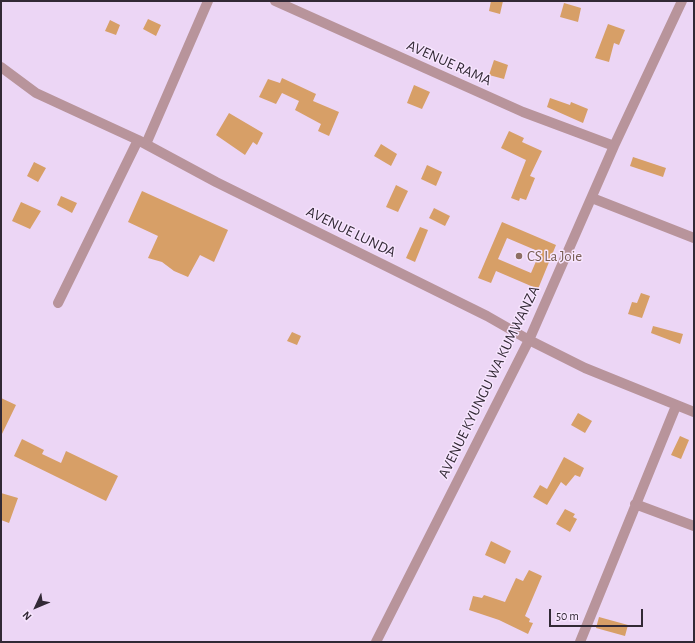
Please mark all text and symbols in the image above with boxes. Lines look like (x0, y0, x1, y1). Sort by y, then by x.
street label: AVENUE RAMA (404, 36, 494, 90)
street label: AVENUE LUNDA (303, 203, 399, 261)
place label: CS La Joie (527, 247, 582, 265)
marker: CS La Joie (514, 251, 524, 261)
street label: AVENUE KYUNGU WA KUMWANZA (434, 283, 544, 481)
north arrow (16, 587, 56, 627)
scale bar (551, 601, 645, 627)
text: N (20, 609, 34, 622)
text: 50 m (556, 610, 579, 622)

